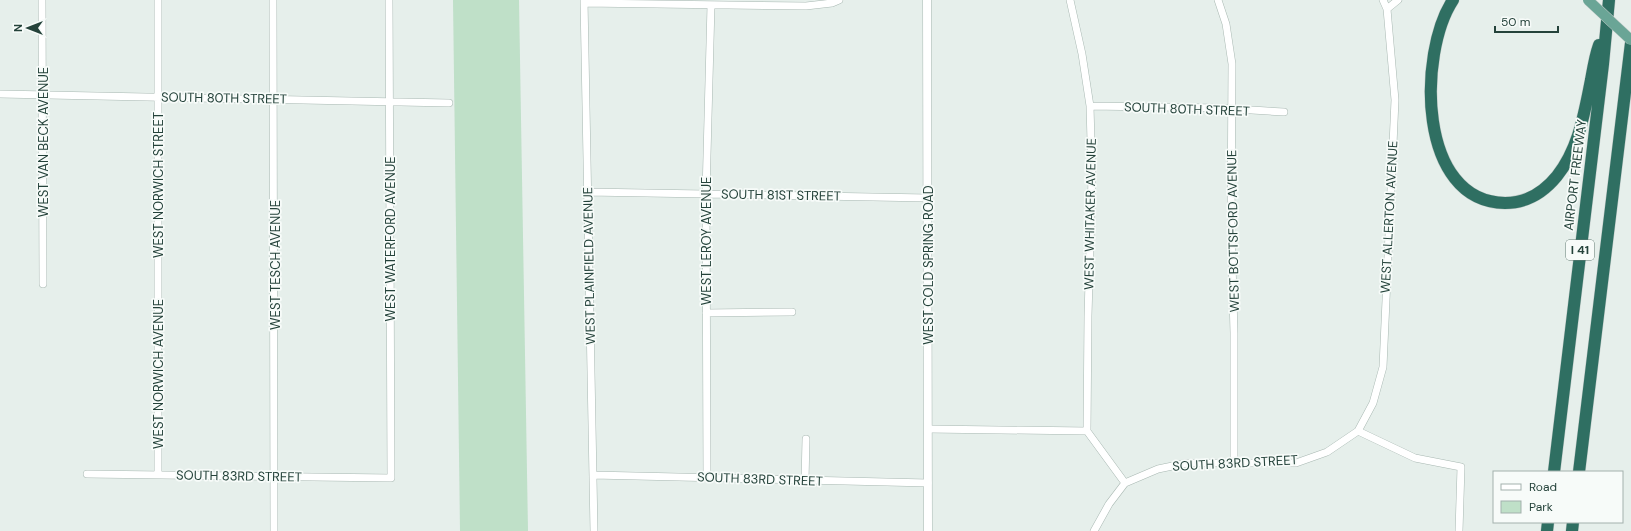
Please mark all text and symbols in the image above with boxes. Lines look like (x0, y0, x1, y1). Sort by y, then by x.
north arrow (8, 8, 48, 48)
scale bar (1495, 8, 1558, 34)
text: 50 m (1501, 14, 1530, 30)
text: N (11, 24, 25, 32)
street label: WEST VAN BECK AVENUE (35, 67, 52, 217)
street label: SOUTH 80TH STREET (161, 88, 287, 108)
street label: SOUTH 80TH STREET (1124, 98, 1250, 120)
street label: WEST NORWICH STREET (150, 112, 167, 258)
street label: AIRPORT FREEWAY (1560, 118, 1590, 231)
street label: WEST WHITAKER AVENUE (1080, 138, 1100, 290)
street label: WEST ALLERTON AVENUE (1377, 140, 1401, 294)
street label: WEST BOTTSFORD AVENUE (1223, 149, 1243, 313)
street label: WEST WATERFORD AVENUE (382, 156, 399, 322)
street label: WEST LEROY AVENUE (698, 177, 715, 305)
street label: SOUTH 81ST STREET (721, 185, 841, 205)
street label: WEST COLD SPRING ROAD (920, 185, 937, 345)
street label: WEST PLAINFIELD AVENUE (579, 187, 599, 345)
street label: WEST TESCH AVENUE (267, 200, 284, 330)
road number: I 41 (1566, 240, 1594, 260)
street label: WEST NORWICH AVENUE (150, 299, 167, 449)
street label: SOUTH 83RD STREET (1172, 451, 1298, 475)
street label: SOUTH 83RD STREET (176, 466, 302, 486)
street label: SOUTH 83RD STREET (697, 468, 823, 490)
legend (1493, 471, 1623, 523)
text: Road (1529, 479, 1557, 495)
text: Park (1529, 499, 1553, 515)

